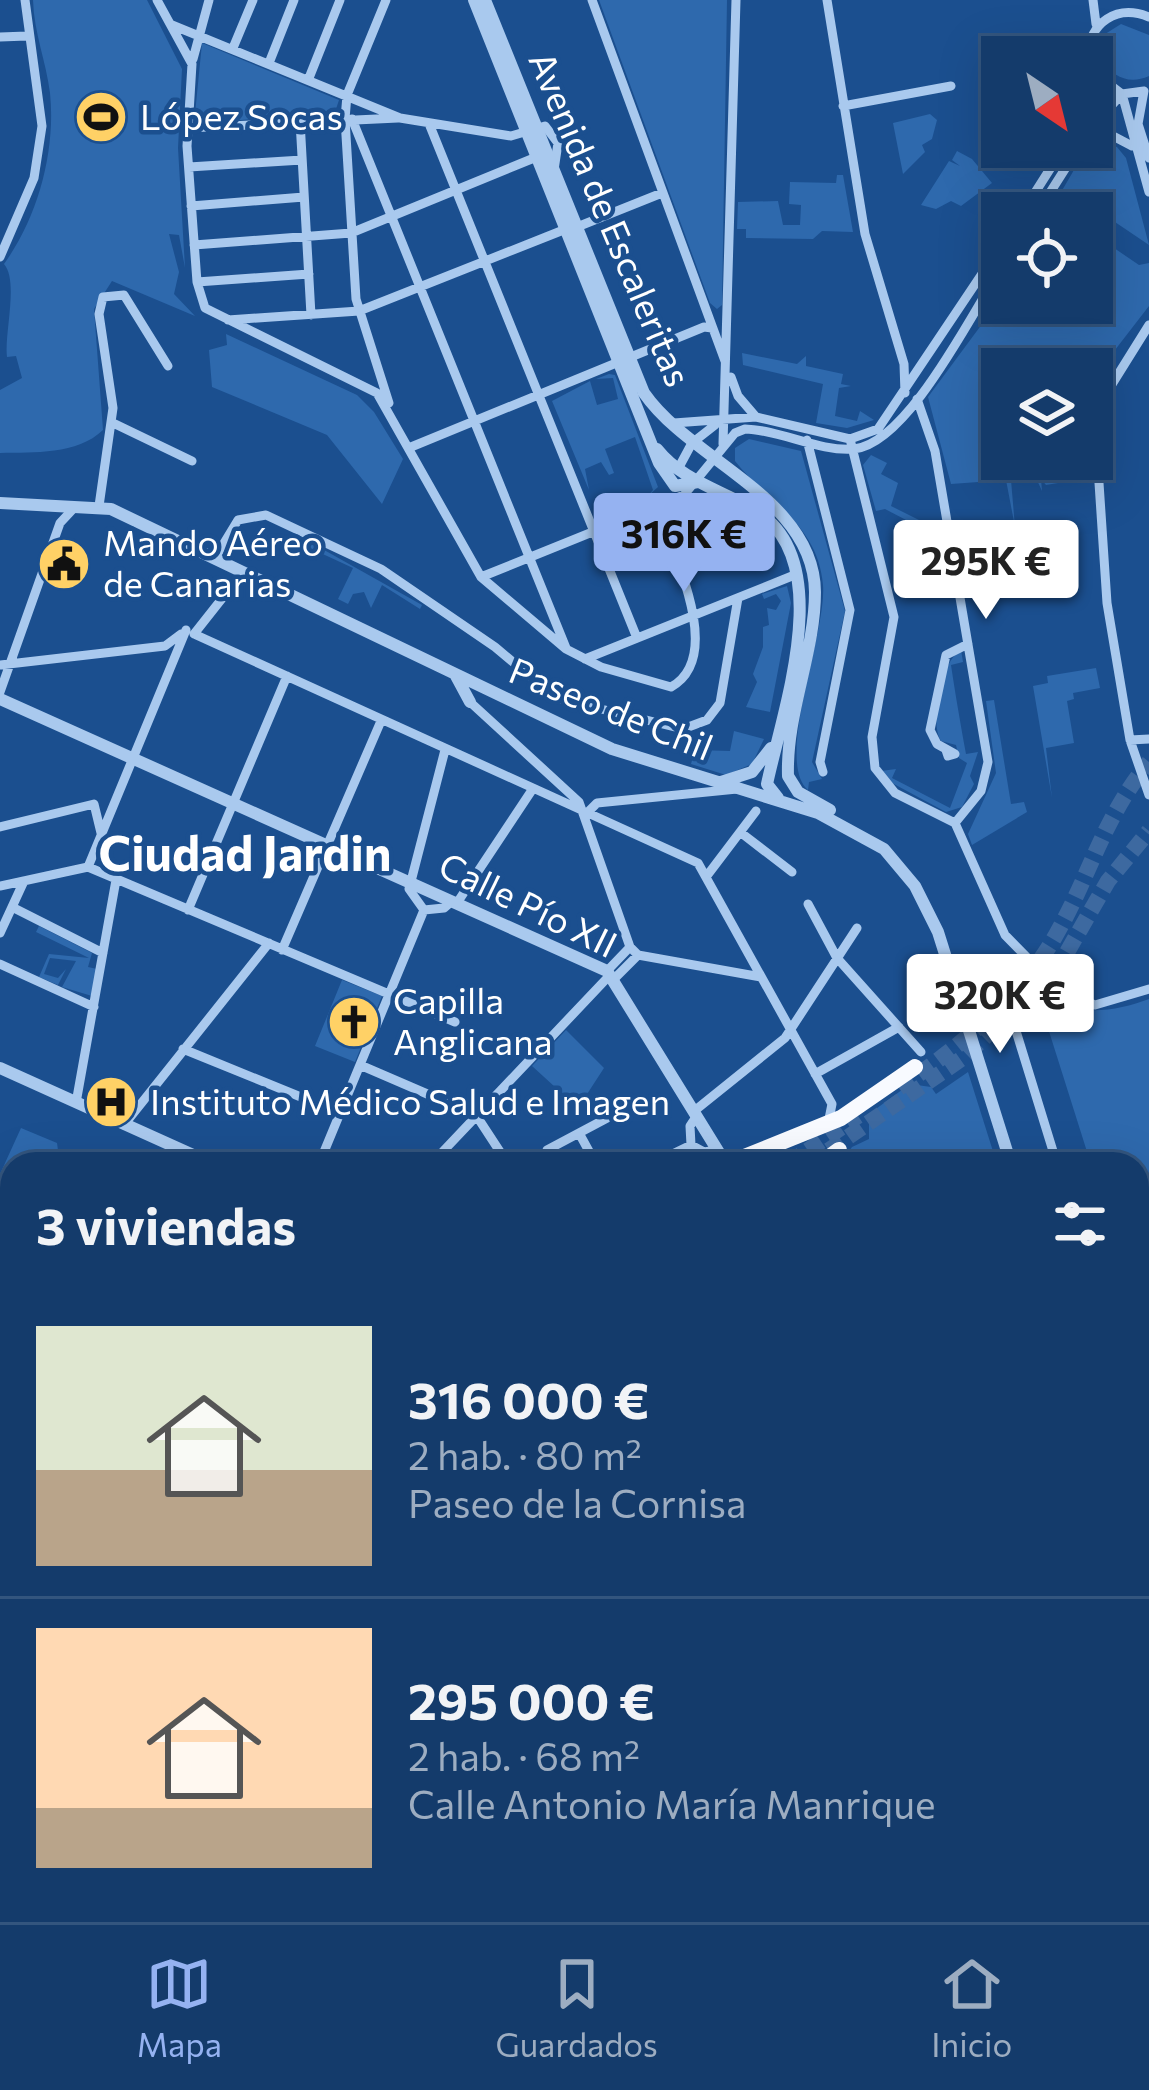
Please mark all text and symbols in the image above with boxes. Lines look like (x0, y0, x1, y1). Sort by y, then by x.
north arrow (981, 36, 1113, 168)
map controls (981, 36, 1113, 480)
street label: Avenida de Escaleritas (521, 44, 702, 392)
sports icon: López Socas (73, 89, 129, 145)
place label: López Socas (140, 93, 343, 137)
button: locate (981, 192, 1113, 324)
button: layers (981, 348, 1113, 480)
pin: 316K € (586, 493, 782, 595)
text: 316K € (621, 508, 747, 556)
place label: Mando Aéreo de Canarias (103, 519, 323, 604)
pin: 295K € (888, 520, 1084, 622)
text: 295K € (921, 535, 1051, 583)
public building icon: Mando Aéreo de Canarias (36, 536, 92, 592)
street label: Paseo de Chil (504, 646, 720, 768)
district label: Ciudad Jardin (98, 822, 392, 881)
street label: Calle Pío XII (433, 841, 625, 965)
pin: 320K € (902, 954, 1098, 1056)
text: 320K € (934, 969, 1066, 1017)
place label: Capilla Anglicana (393, 977, 552, 1062)
church icon: Capilla Anglicana (326, 994, 382, 1050)
hospital icon: Instituto Médico Salud e Imagen (83, 1074, 139, 1130)
place label: Instituto Médico Salud e Imagen (150, 1078, 670, 1122)
icon: filters (1047, 1191, 1113, 1257)
text: 3 viviendas (36, 1193, 296, 1256)
text: 316 000 € (408, 1367, 649, 1430)
icon: home (132, 1374, 276, 1518)
text: 2 hab. · 80 m² (408, 1430, 642, 1478)
text: Paseo de la Cornisa (408, 1478, 746, 1526)
text: 295 000 € (408, 1668, 655, 1731)
icon: home (132, 1676, 276, 1820)
text: 2 hab. · 68 m² (408, 1731, 640, 1779)
text: Calle Antonio María Manrique (408, 1779, 936, 1827)
tab: Mapa (137, 1951, 222, 2064)
tab: Guardados (495, 1951, 658, 2064)
tab: Inicio (931, 1951, 1012, 2064)

